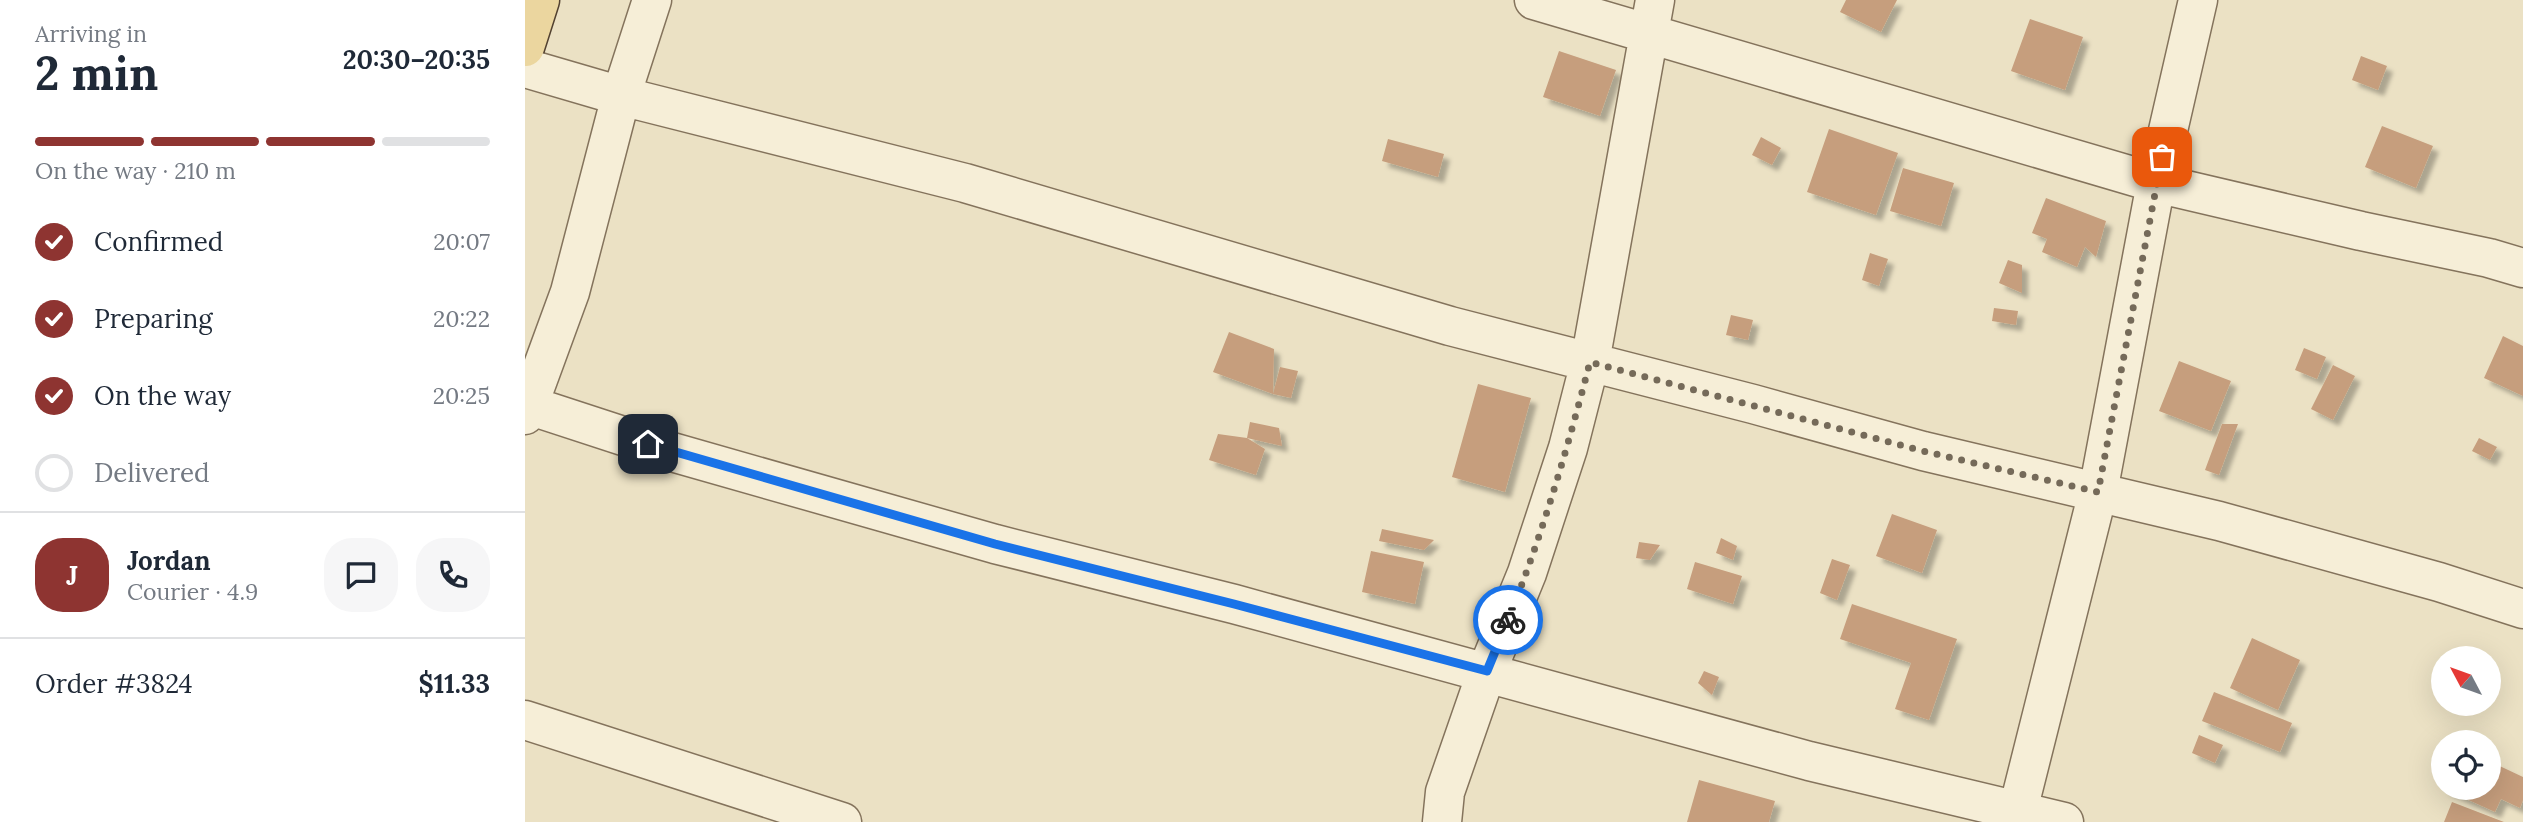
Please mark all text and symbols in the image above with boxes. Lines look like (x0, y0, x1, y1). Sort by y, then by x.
text: Arriving in (35, 19, 147, 48)
text: 20:30–20:35 (343, 43, 490, 76)
text: 2 min (35, 44, 158, 103)
pin (2132, 127, 2192, 187)
icon: bag (2143, 138, 2181, 176)
text: On the way · 210 m (35, 156, 236, 185)
icon: check (35, 223, 73, 261)
text: Confirmed (94, 225, 223, 258)
text: 20:07 (433, 227, 490, 256)
icon: check (35, 300, 73, 338)
text: Preparing (94, 302, 213, 335)
text: 20:22 (433, 304, 490, 333)
icon: check (35, 377, 73, 415)
text: On the way (94, 379, 231, 412)
text: 20:25 (433, 381, 490, 410)
pin (618, 414, 678, 474)
icon: home (629, 425, 667, 463)
text: Delivered (94, 456, 210, 489)
button: chat (324, 538, 398, 612)
button: phone (416, 538, 490, 612)
text: Jordan (127, 544, 211, 577)
text: J (66, 559, 78, 592)
text: Courier · 4.9 (127, 577, 258, 606)
courier (1473, 585, 1543, 655)
icon: bike (1489, 601, 1527, 639)
north arrow (2431, 646, 2501, 716)
map controls (2431, 646, 2501, 800)
text: Order #3824 (35, 667, 193, 700)
text: $11.33 (418, 667, 490, 700)
button: locate (2431, 730, 2501, 800)

